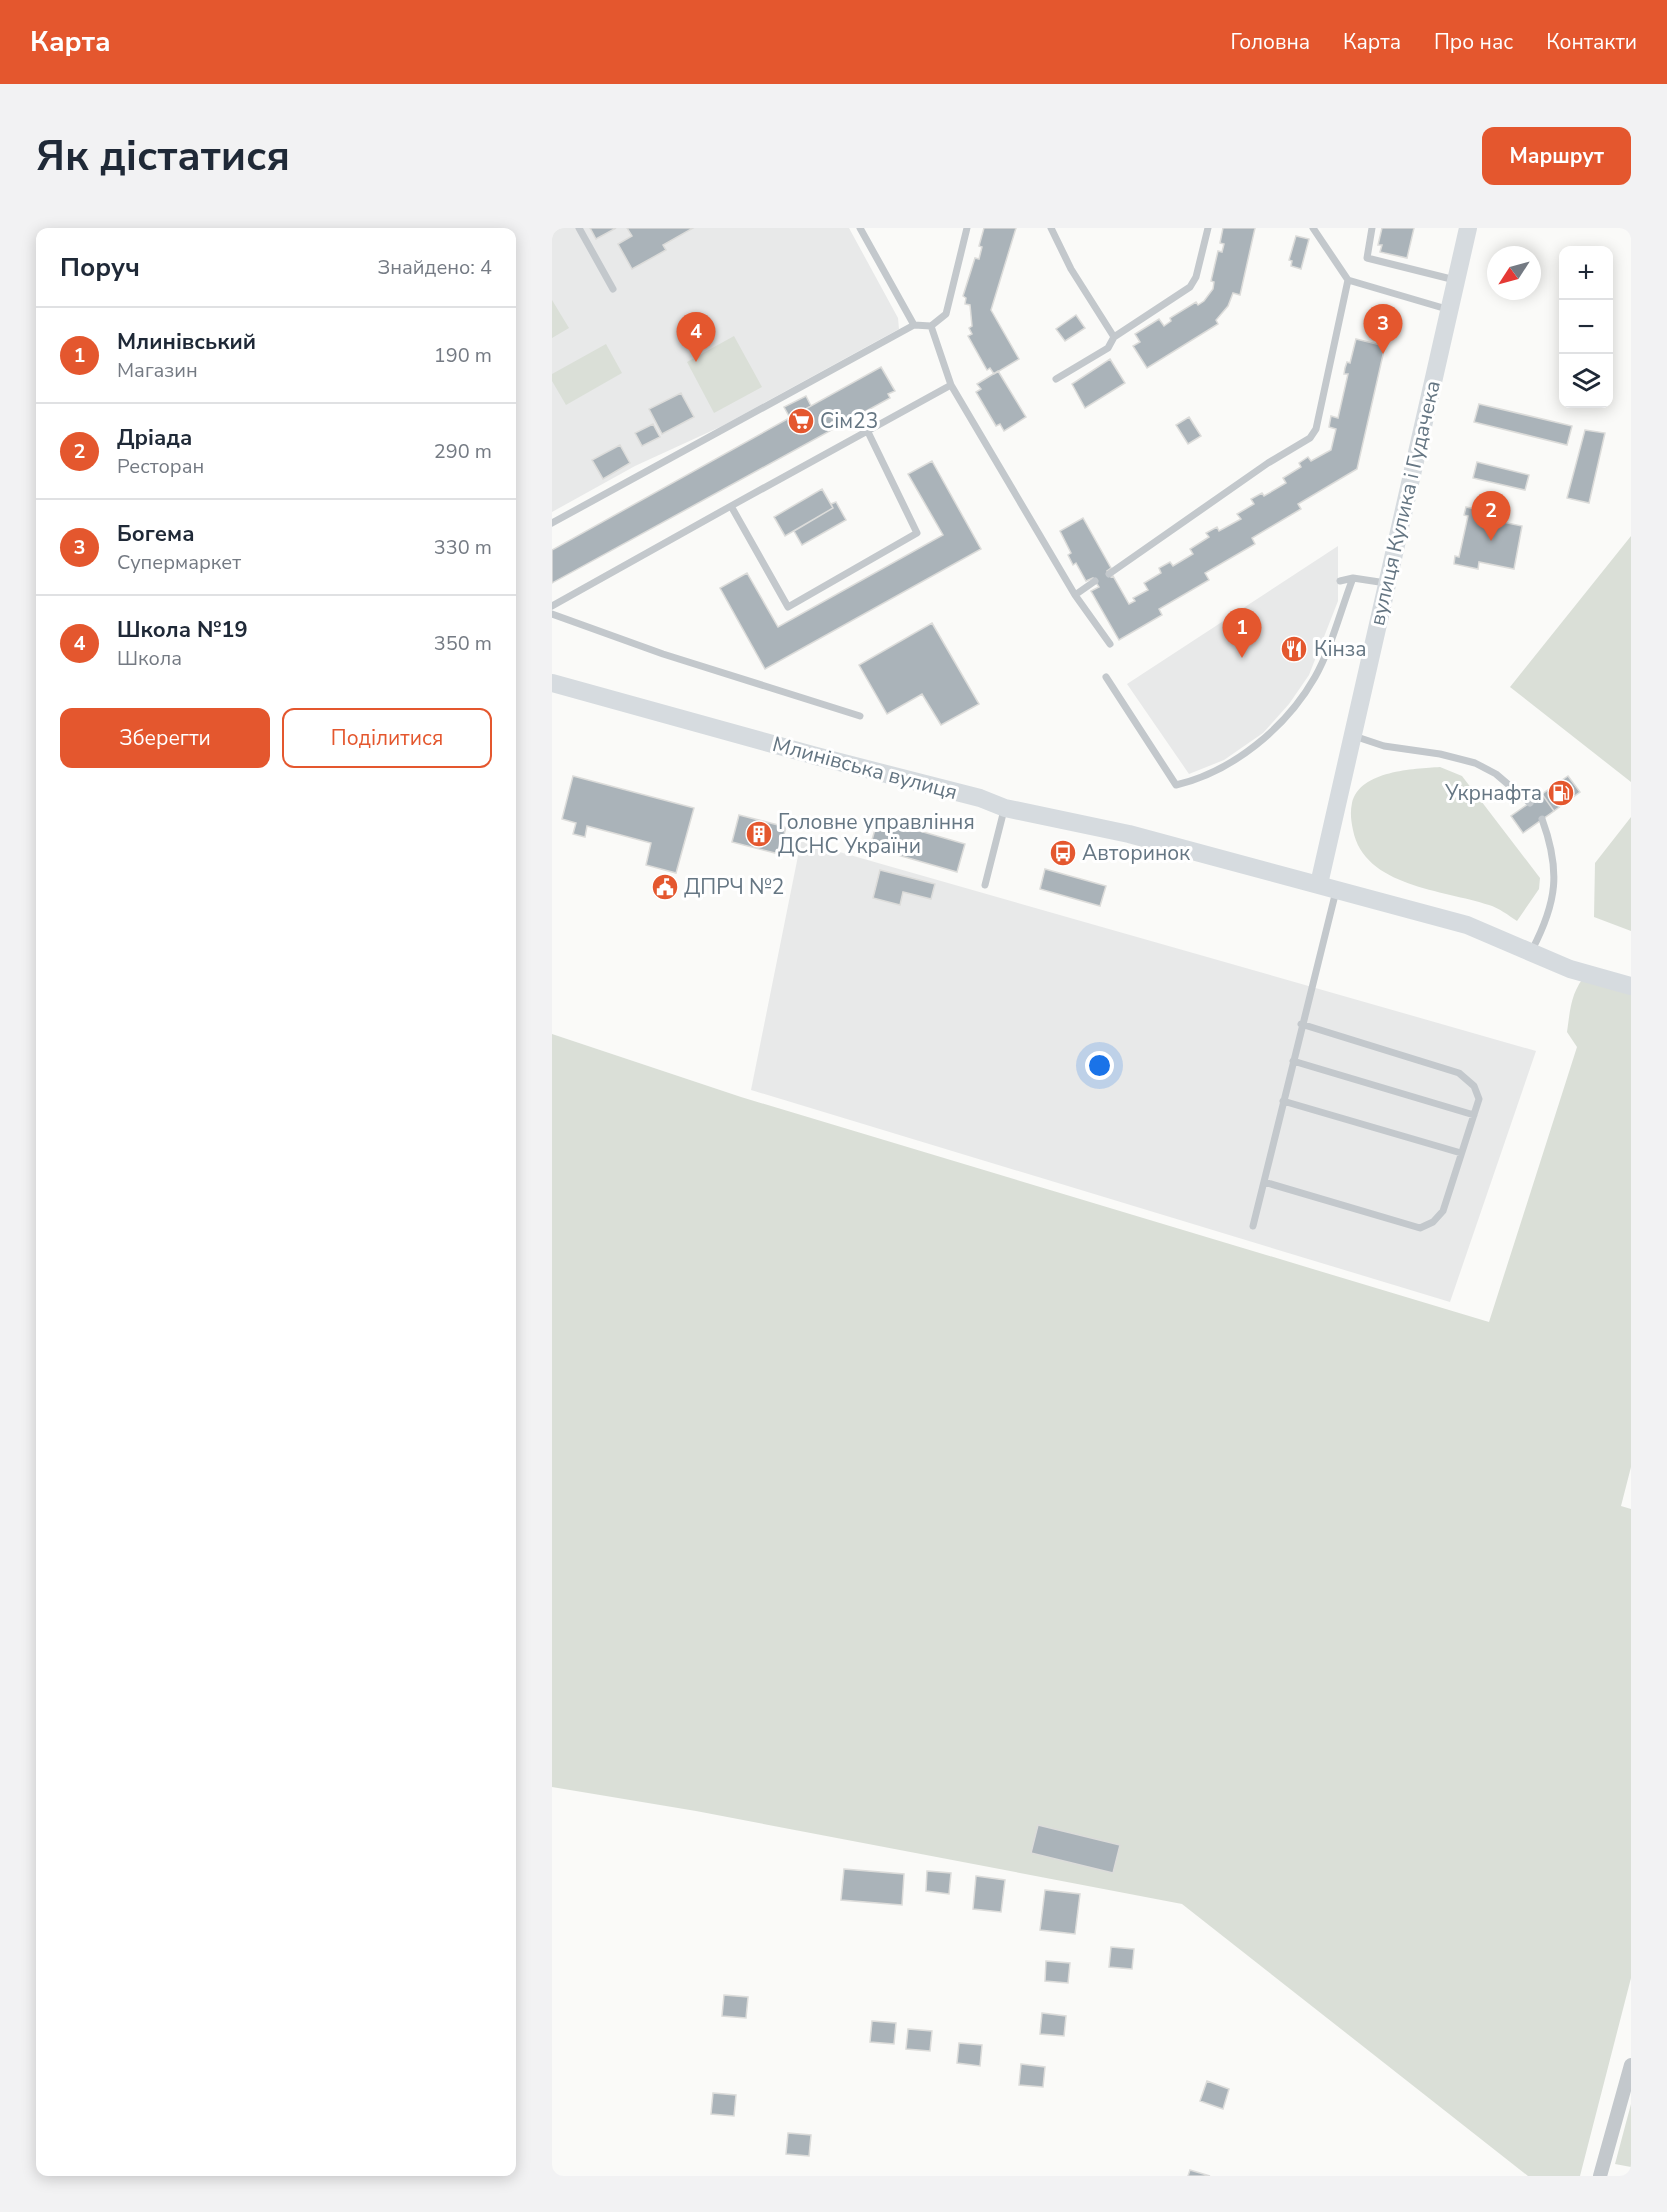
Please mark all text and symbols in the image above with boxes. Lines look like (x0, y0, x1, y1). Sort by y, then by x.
text: Карта (30, 23, 111, 61)
text: Головна (1230, 28, 1310, 56)
text: Карта (1343, 28, 1401, 56)
text: Про нас (1434, 28, 1513, 56)
text: Контакти (1546, 28, 1637, 56)
button: Маршрут (1482, 127, 1631, 185)
text: Як дістатися (36, 128, 290, 185)
north arrow (1487, 246, 1541, 300)
map controls (1559, 246, 1613, 408)
button: + (1559, 246, 1613, 300)
text: Поруч (60, 250, 140, 285)
text: Знайдено: 4 (378, 254, 492, 281)
button: − (1559, 300, 1613, 354)
pin: 3 (1364, 304, 1402, 354)
pin: 4 (676, 312, 716, 362)
text: Млинівський (117, 327, 256, 357)
text: 1 (74, 342, 86, 369)
text: 190 m (434, 342, 492, 369)
button: layers (1559, 354, 1613, 408)
text: Магазин (117, 357, 198, 384)
street label: вулиця Кулика і Гудачека (1363, 378, 1447, 628)
supermarket icon: Сім23 (786, 406, 816, 436)
place label: Сім23 (820, 407, 878, 435)
text: Дріада (117, 423, 192, 453)
text: 2 (74, 438, 86, 465)
text: 290 m (434, 438, 492, 465)
text: Ресторан (117, 453, 204, 480)
pin: 2 (1472, 492, 1510, 541)
text: Богема (117, 519, 194, 549)
text: 3 (74, 534, 86, 561)
text: 330 m (434, 534, 492, 561)
text: Супермаркет (117, 549, 241, 576)
pin: 1 (1222, 608, 1262, 658)
text: Школа №19 (117, 615, 248, 645)
text: 4 (74, 630, 86, 657)
text: 350 m (434, 630, 492, 657)
restaurant icon: Кінза (1279, 634, 1309, 664)
place label: Кінза (1314, 635, 1367, 663)
text: Школа (117, 645, 182, 672)
button: Зберегти (60, 708, 270, 768)
button: Поділитися (282, 708, 492, 768)
street label: Млинівська вулиця (770, 730, 960, 806)
fuel station icon: Укрнафта (1546, 778, 1576, 808)
place label: Укрнафта (1444, 779, 1542, 807)
place label: Головне управління ДСНС України (778, 808, 975, 860)
building icon: Головне управління ДСНС України (744, 819, 774, 849)
bus stop icon: Авторинок (1048, 838, 1078, 868)
place label: Авторинок (1082, 839, 1191, 867)
public building icon: ДПРЧ №2 (650, 872, 680, 902)
place label: ДПРЧ №2 (684, 873, 784, 901)
your location (1085, 1051, 1114, 1080)

